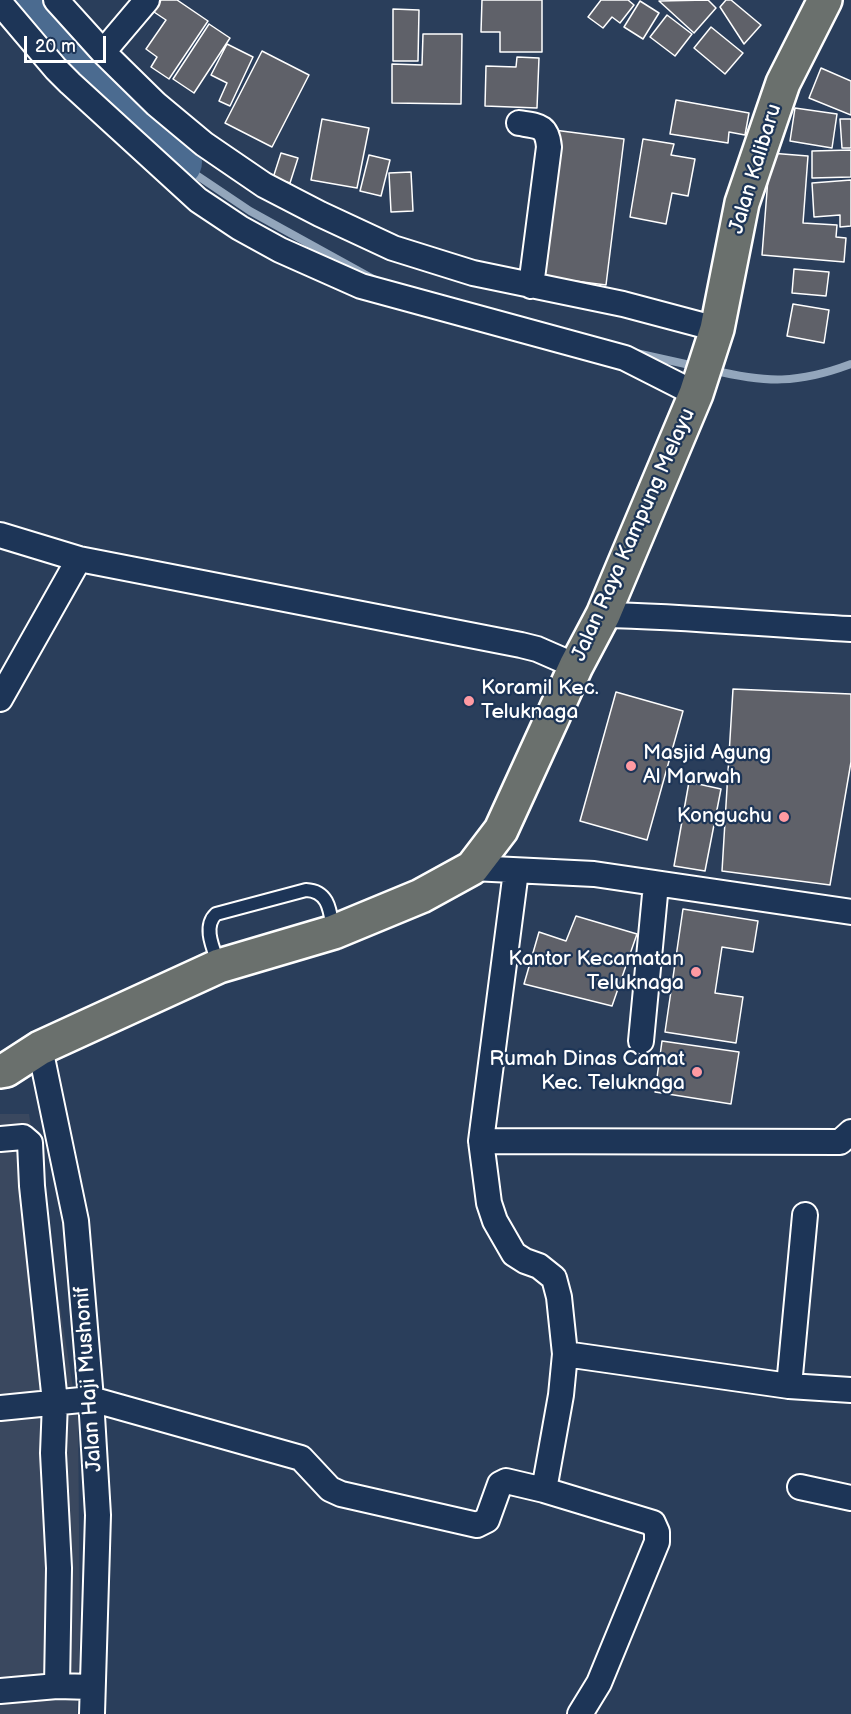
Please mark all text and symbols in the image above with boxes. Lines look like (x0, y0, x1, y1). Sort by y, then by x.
scale bar (27, 24, 110, 62)
text: 20 m (35, 36, 76, 57)
street label: Jalan Kalibaru (724, 101, 788, 237)
street label: Jalan Raya Kampung Melayu (567, 405, 701, 665)
place label: Koramil Kec. Teluknaga (481, 676, 599, 726)
marker: Koramil Kec. Teluknaga (462, 694, 476, 708)
place label: Masjid Agung Al Marwah (643, 741, 771, 791)
marker: Masjid Agung Al Marwah (624, 759, 638, 773)
place label: Konguchu (677, 804, 772, 830)
marker: Konguchu (777, 810, 791, 824)
place label: Kantor Kecamatan Teluknaga (508, 947, 684, 997)
marker: Kantor Kecamatan Teluknaga (689, 965, 703, 979)
place label: Rumah Dinas Camat Kec. Teluknaga (489, 1047, 685, 1097)
marker: Rumah Dinas Camat Kec. Teluknaga (690, 1065, 704, 1079)
street label: Jalan Haji Mushonif (70, 1285, 108, 1473)

